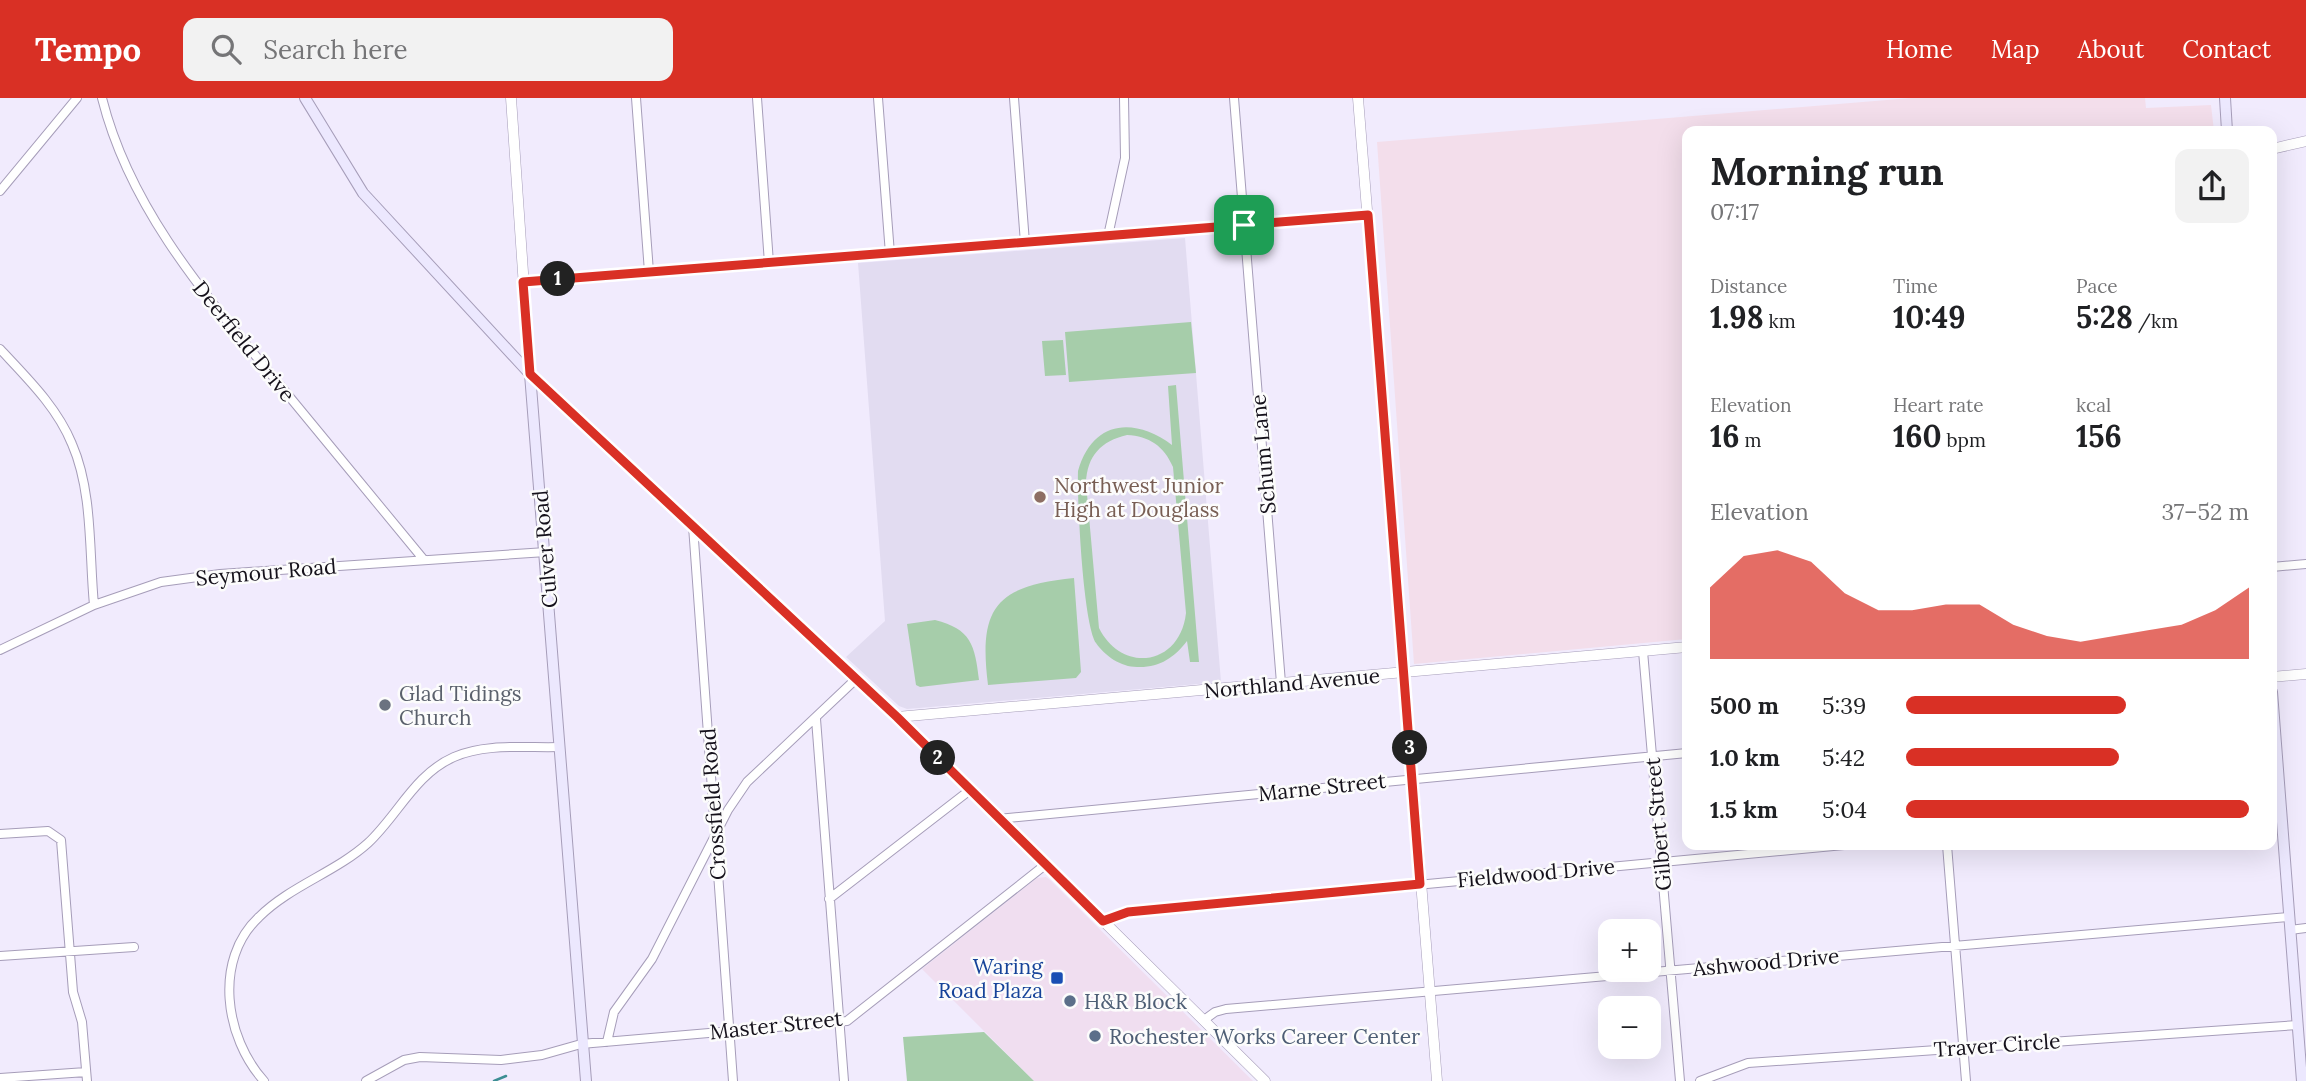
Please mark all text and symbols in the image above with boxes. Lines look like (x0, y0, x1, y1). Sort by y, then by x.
search box (183, 18, 673, 81)
text: Tempo (35, 28, 141, 70)
icon: search (207, 30, 245, 68)
text: Search here (263, 33, 408, 66)
text: Home (1886, 34, 1953, 65)
text: Map (1991, 34, 2040, 65)
text: About (2078, 34, 2144, 65)
text: Contact (2182, 34, 2271, 65)
text: Morning run (1710, 147, 1944, 195)
button: share (2175, 149, 2249, 223)
pin (1214, 195, 1274, 255)
text: 07:17 (1710, 197, 1759, 226)
icon: arrive (1225, 206, 1263, 244)
pin: 1 (540, 262, 576, 296)
text: 1 (554, 266, 561, 290)
text: Distance (1710, 274, 1787, 298)
text: Time (1893, 274, 1938, 298)
text: Pace (2076, 274, 2118, 298)
street label: Deerfield Drive (187, 275, 301, 407)
text: 1.98 (1710, 298, 1764, 336)
text: 10:49 (1893, 298, 1965, 336)
text: 5:28 (2076, 298, 2133, 336)
text: km (1764, 309, 1796, 333)
text: /km (2133, 309, 2178, 333)
street label: Schum Lane (1244, 393, 1282, 515)
text: Elevation (1710, 393, 1792, 417)
text: Heart rate (1893, 393, 1984, 417)
text: kcal (2076, 393, 2111, 417)
text: 16 (1710, 417, 1739, 455)
text: 160 (1893, 417, 1942, 455)
text: 156 (2076, 417, 2122, 455)
text: m (1739, 428, 1761, 452)
text: bpm (1942, 428, 1986, 452)
place label: Northwest Junior High at Douglass (1054, 472, 1224, 523)
street label: Culver Road (526, 489, 564, 609)
marker: Northwest Junior High at Douglass (1032, 489, 1048, 505)
text: Elevation (1710, 497, 1809, 526)
text: 37–52 m (2162, 497, 2249, 526)
street label: Seymour Road (194, 552, 338, 592)
street label: Northland Avenue (1203, 662, 1381, 704)
place label: Glad Tidings Church (399, 680, 522, 731)
text: 500 m (1710, 691, 1779, 720)
text: 5:39 (1822, 691, 1866, 720)
marker: Glad Tidings Church (377, 697, 393, 713)
street label: Crossfield Road (694, 727, 732, 881)
pin: 3 (1392, 730, 1428, 766)
text: 3 (1404, 735, 1415, 759)
pin: 2 (920, 740, 956, 776)
text: 1.0 km (1710, 743, 1780, 772)
text: 5:42 (1822, 743, 1865, 772)
text: 2 (932, 745, 943, 769)
street label: Gilbert Street (1639, 755, 1677, 892)
street label: Marne Street (1257, 767, 1388, 807)
text: 1.5 km (1710, 795, 1778, 824)
text: 5:04 (1822, 795, 1867, 824)
street label: Fieldwood Drive (1456, 853, 1616, 893)
map controls (1598, 919, 1661, 1059)
button: + (1598, 919, 1661, 982)
street label: Ashwood Drive (1691, 942, 1840, 982)
place label: Waring Road Plaza (938, 953, 1043, 1004)
marker: Waring Road Plaza (1049, 970, 1065, 986)
place label: H&R Block (1084, 988, 1188, 1015)
marker: H&R Block (1062, 993, 1078, 1009)
button: − (1598, 996, 1661, 1059)
street label: Master Street (708, 1005, 845, 1045)
place label: Rochester Works Career Center (1109, 1023, 1420, 1050)
street label: Traver Circle (1933, 1027, 2061, 1063)
marker: Rochester Works Career Center (1087, 1028, 1103, 1044)

